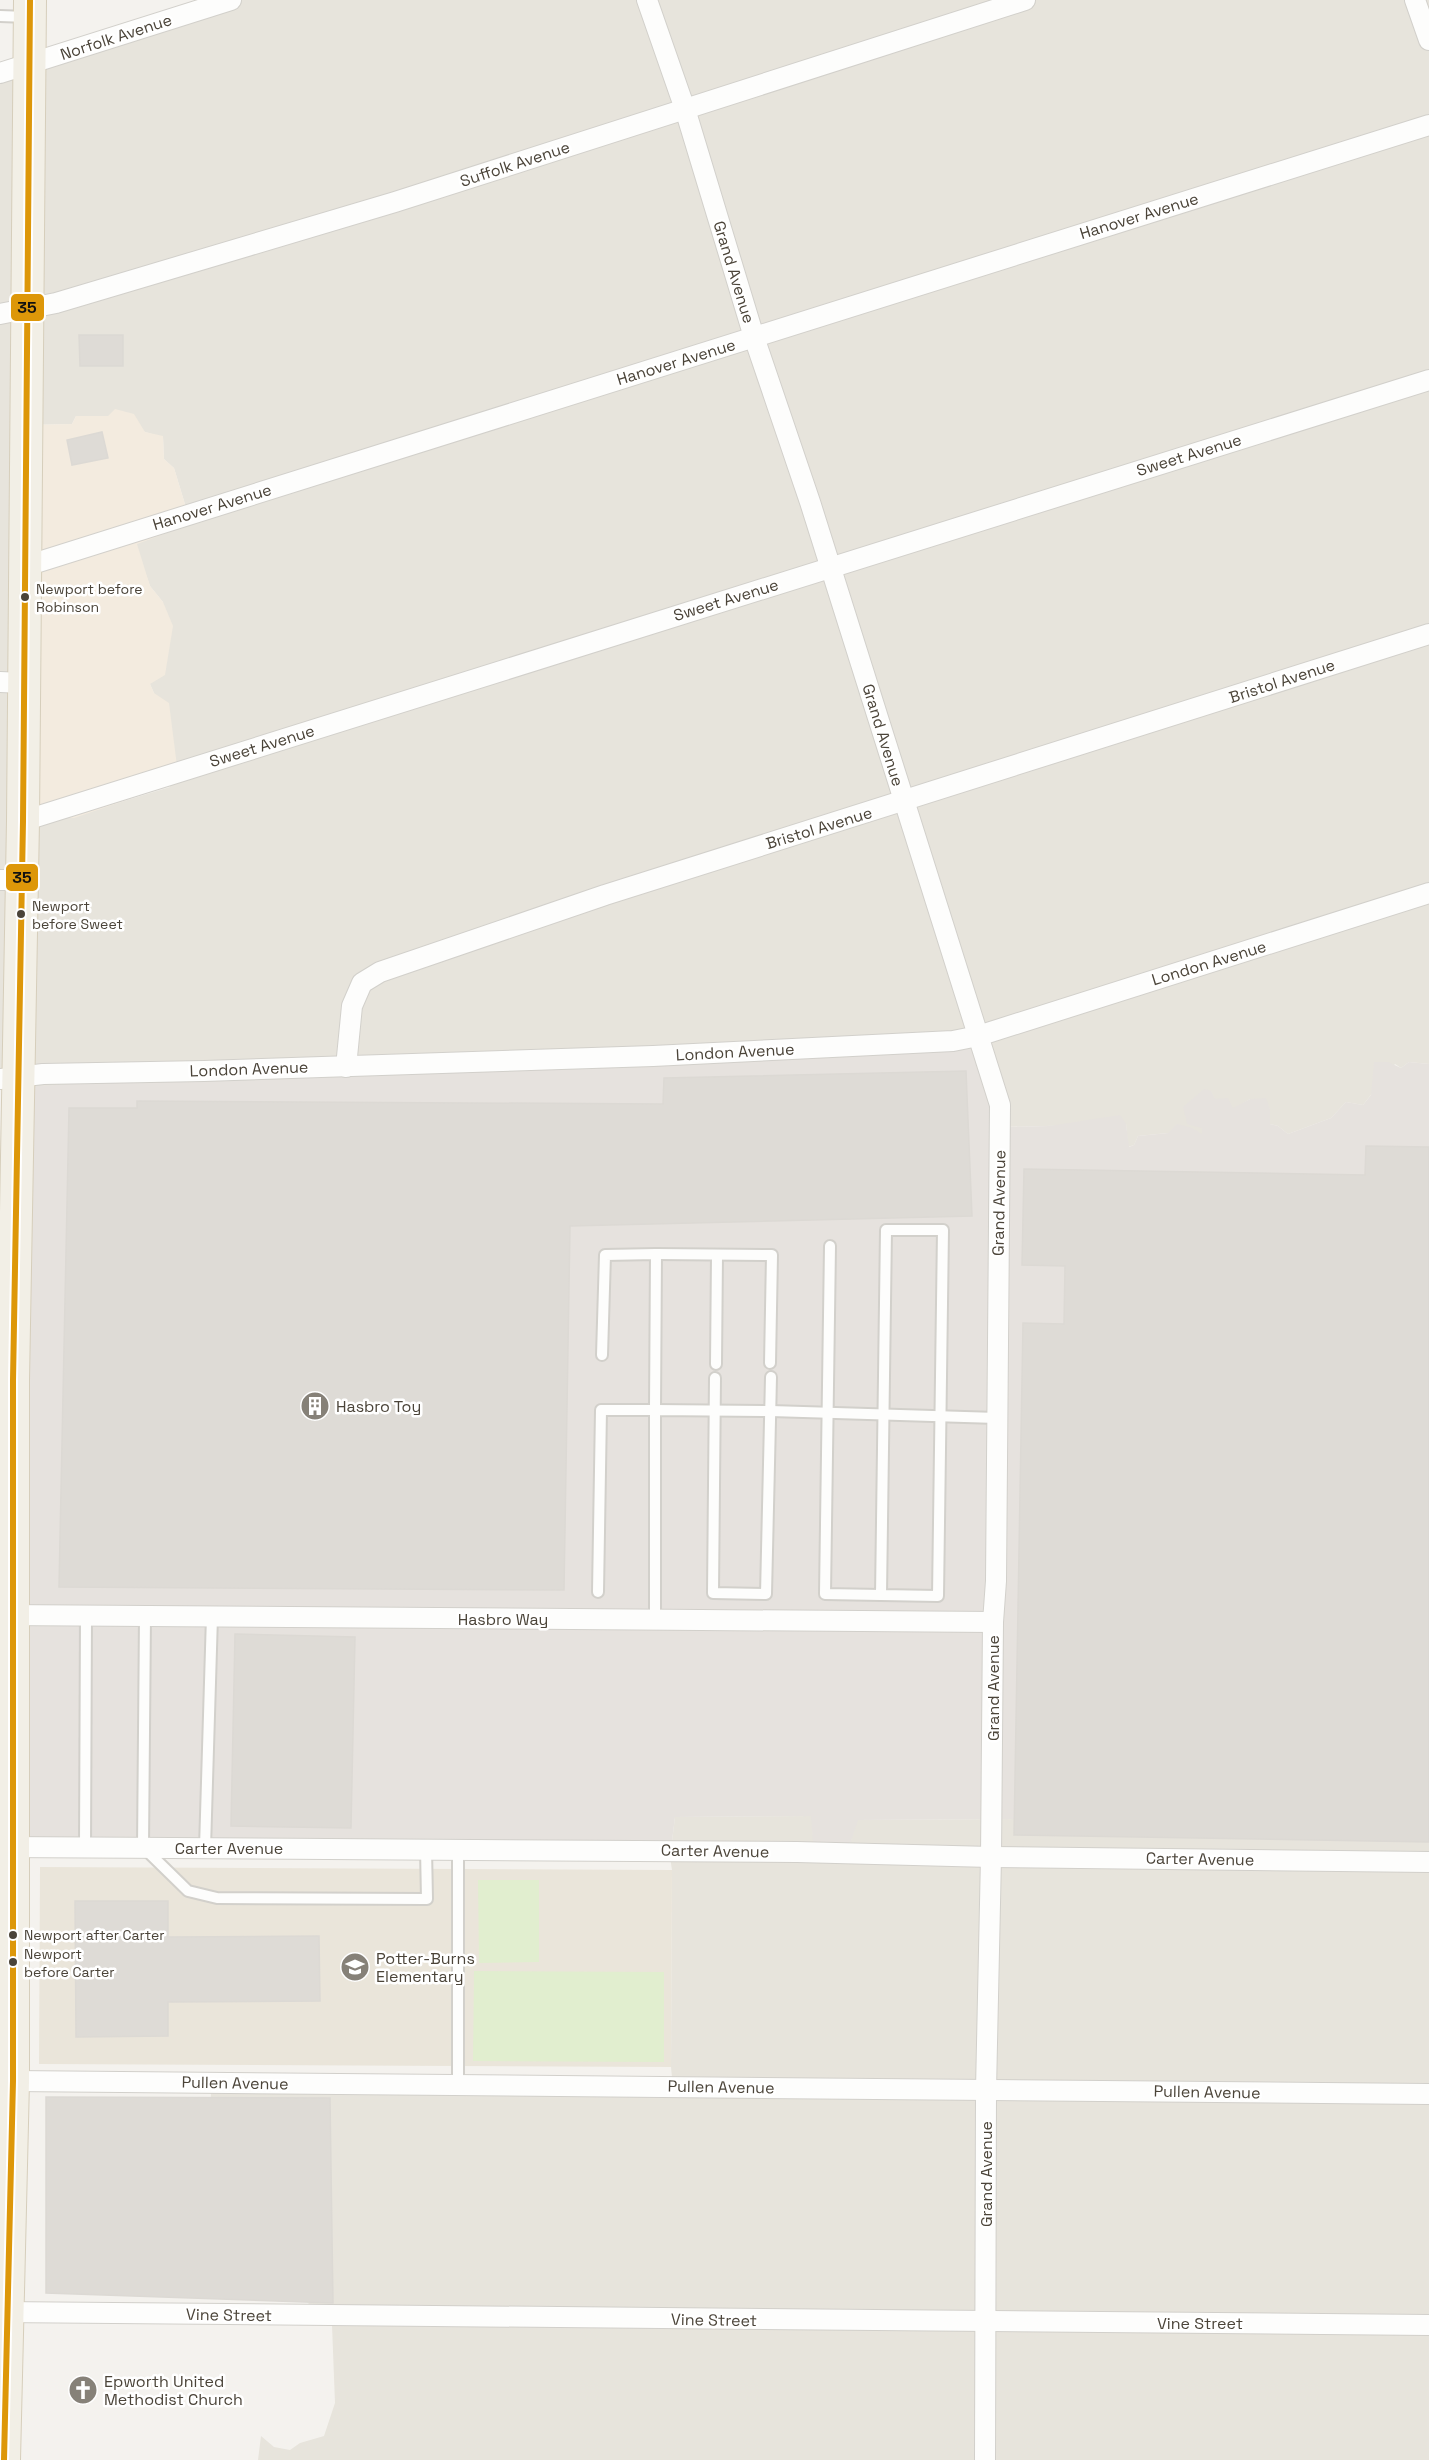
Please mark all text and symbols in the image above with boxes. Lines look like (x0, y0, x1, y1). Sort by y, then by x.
street label: Norfolk Avenue (58, 9, 174, 65)
street label: Suffolk Avenue (457, 136, 573, 192)
street label: Hanover Avenue (1077, 188, 1201, 244)
street label: Grand Avenue (708, 218, 760, 326)
line badge: 35 (10, 293, 45, 322)
text: 35 (17, 297, 37, 318)
street label: Hanover Avenue (614, 334, 738, 390)
street label: Sweet Avenue (1134, 429, 1244, 481)
street label: Hanover Avenue (150, 479, 274, 535)
street label: Sweet Avenue (671, 574, 781, 626)
place label: Newport before Robinson (36, 580, 143, 616)
marker: Newport before Robinson (19, 591, 31, 603)
street label: Bristol Avenue (1226, 654, 1338, 708)
street label: Grand Avenue (857, 681, 909, 789)
street label: Sweet Avenue (207, 720, 317, 772)
street label: Bristol Avenue (763, 802, 875, 854)
line badge: 35 (5, 863, 39, 892)
text: 35 (12, 867, 32, 888)
place label: Newport before Sweet (32, 897, 123, 933)
marker: Newport before Sweet (15, 908, 27, 920)
street label: London Avenue (1149, 936, 1269, 990)
street label: London Avenue (675, 1038, 795, 1066)
street label: London Avenue (189, 1056, 309, 1082)
street label: Grand Avenue (988, 1150, 1010, 1256)
building icon: Hasbro Toy (299, 1390, 331, 1422)
place label: Hasbro Toy (336, 1396, 421, 1417)
street label: Hasbro Way (458, 1609, 548, 1630)
street label: Grand Avenue (983, 1635, 1004, 1741)
street label: Carter Avenue (175, 1838, 283, 1859)
street label: Carter Avenue (661, 1840, 769, 1862)
street label: Carter Avenue (1146, 1848, 1254, 1870)
place label: Newport after Carter (24, 1926, 165, 1944)
marker: Newport after Carter (7, 1929, 19, 1941)
place label: Newport before Carter (24, 1945, 115, 1981)
place label: Potter-Burns Elementary (376, 1948, 475, 1987)
school or university icon: Potter-Burns Elementary (339, 1951, 371, 1983)
marker: Newport before Carter (7, 1956, 19, 1968)
street label: Pullen Avenue (181, 2072, 289, 2094)
street label: Pullen Avenue (667, 2076, 775, 2098)
street label: Pullen Avenue (1153, 2081, 1261, 2103)
street label: Grand Avenue (976, 2121, 997, 2227)
street label: Vine Street (186, 2304, 272, 2326)
street label: Vine Street (671, 2309, 757, 2331)
street label: Vine Street (1157, 2313, 1243, 2334)
place label: Epworth United Methodist Church (104, 2371, 243, 2410)
church icon: Epworth United Methodist Church (67, 2374, 99, 2406)

